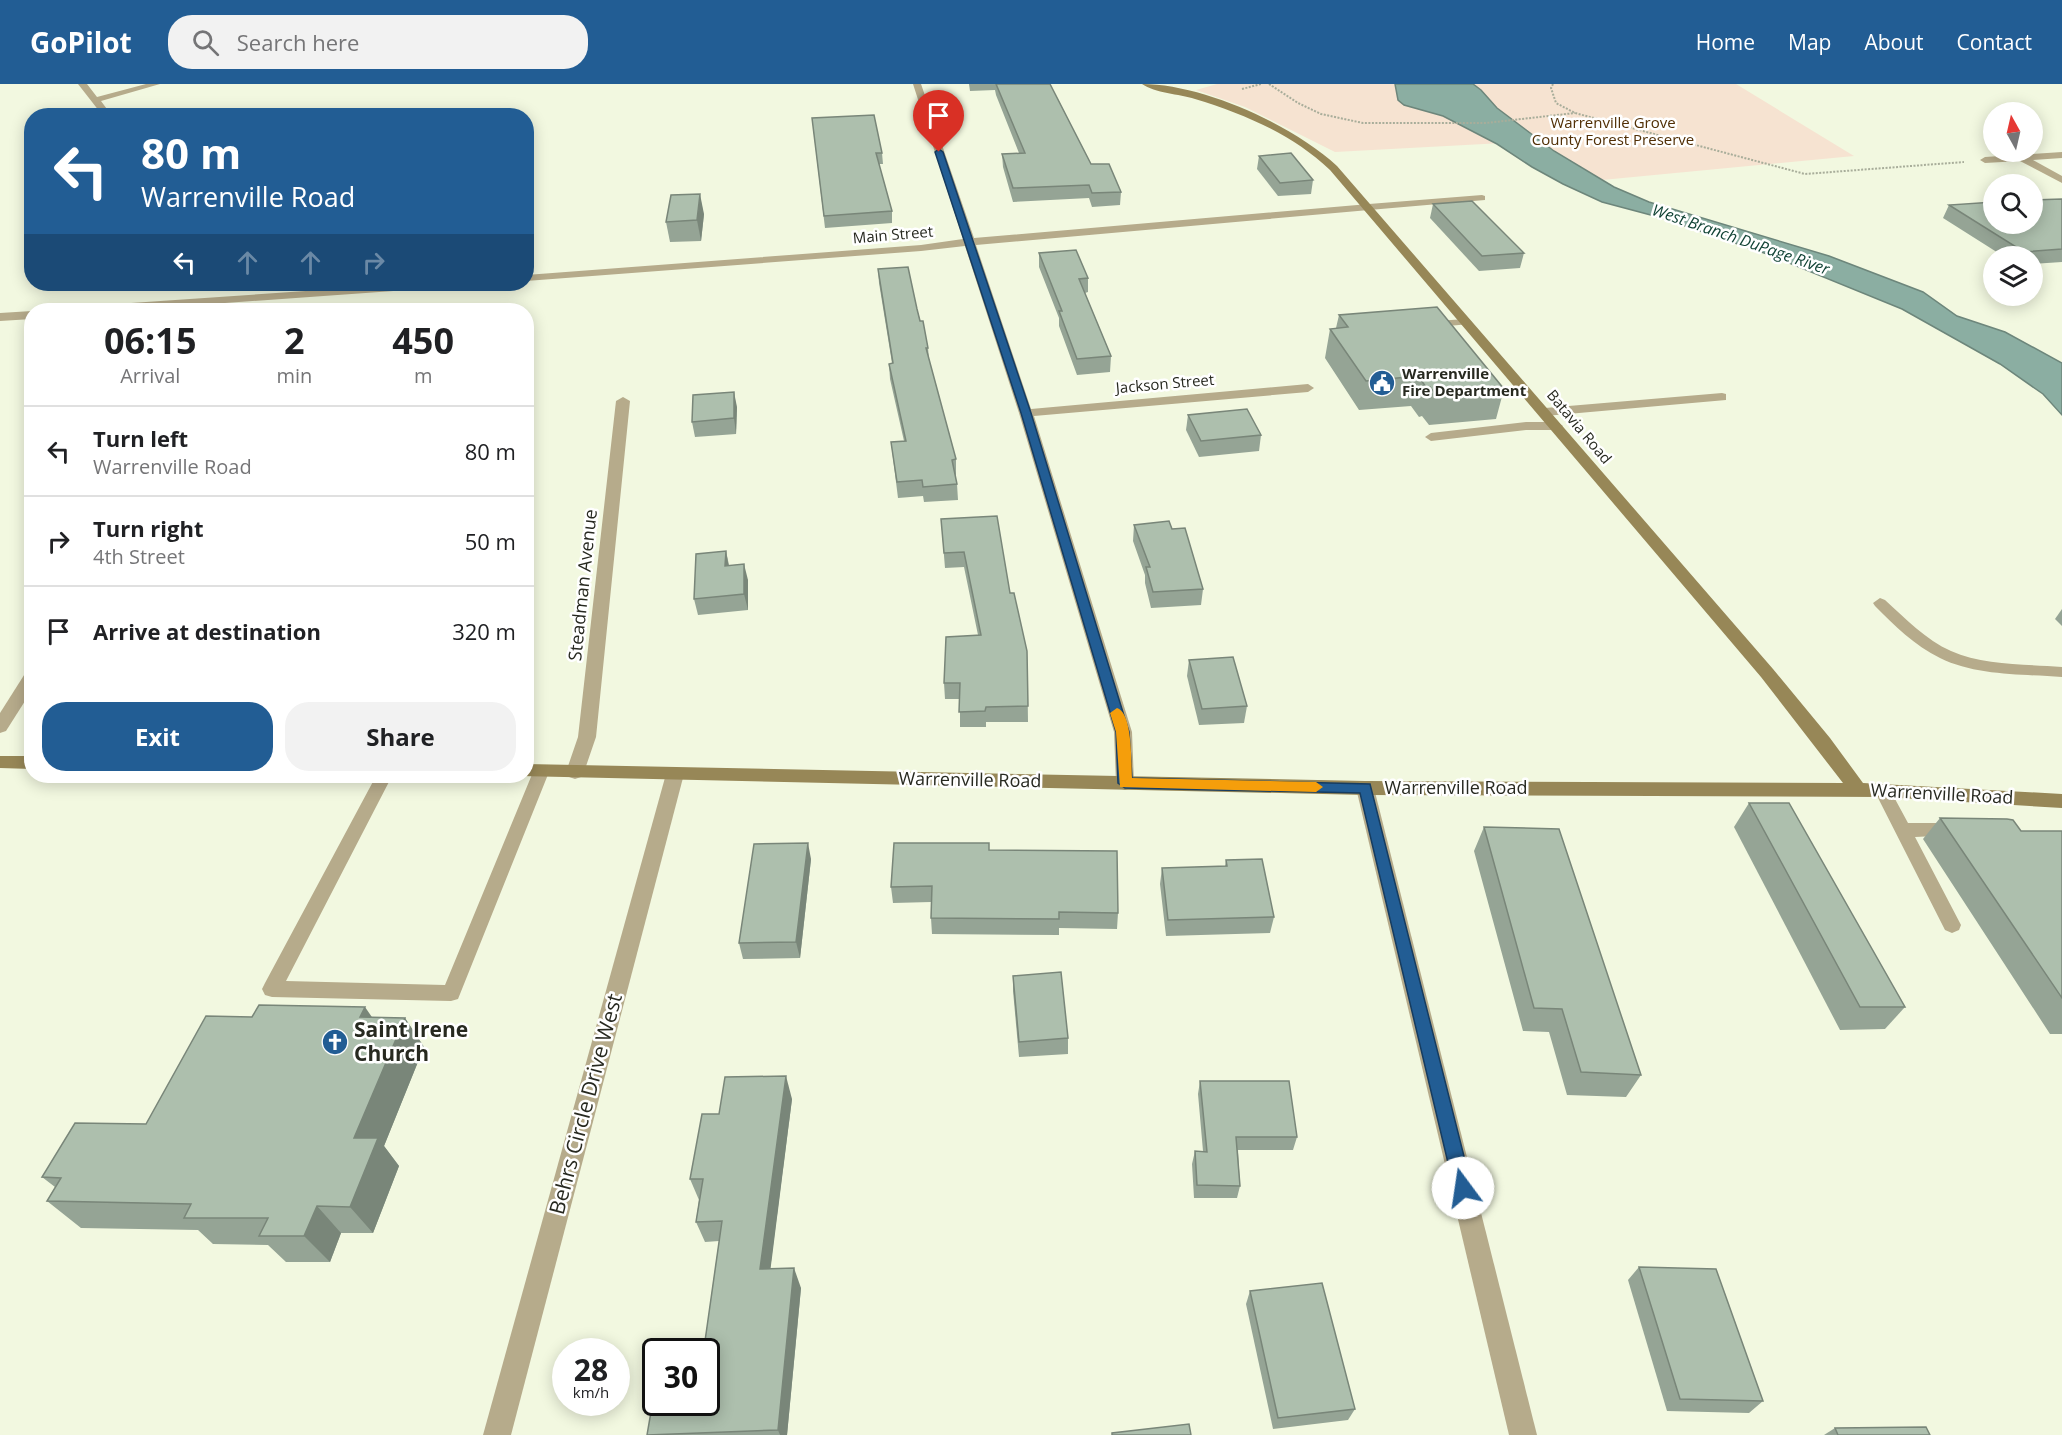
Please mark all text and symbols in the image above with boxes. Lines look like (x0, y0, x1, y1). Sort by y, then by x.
search box (168, 15, 588, 69)
text: GoPilot (30, 23, 132, 61)
icon: search (189, 26, 222, 59)
text: Search here (237, 27, 359, 57)
text: Home (1696, 28, 1755, 56)
text: Map (1788, 28, 1831, 56)
text: About (1864, 28, 1924, 56)
text: Contact (1957, 28, 2032, 56)
pin (913, 90, 964, 152)
icon: arrive (922, 99, 955, 132)
north arrow (1983, 102, 2043, 162)
map controls (1983, 102, 2043, 306)
park label: Warrenville Grove County Forest Preserve (1532, 112, 1694, 149)
text: 80 m (141, 124, 241, 181)
icon: left (42, 132, 120, 210)
button: search (1983, 174, 2043, 234)
text: Warrenville Road (141, 178, 355, 215)
water label: West Branch DuPage River (1649, 198, 1833, 280)
street label: Main Street (852, 221, 934, 247)
icon: left (168, 246, 201, 279)
icon: ahead (231, 246, 264, 279)
icon: ahead (294, 246, 327, 279)
icon: right (357, 246, 390, 279)
button: layers (1983, 246, 2043, 306)
text: 06:15 (104, 316, 197, 365)
text: 2 (284, 316, 305, 365)
text: 450 (392, 316, 454, 365)
text: Arrival (120, 362, 180, 389)
text: min (276, 362, 312, 389)
text: m (414, 362, 432, 389)
place label: Warrenville Fire Department (1402, 363, 1527, 400)
public building icon: Warrenville Fire Department (1367, 368, 1397, 398)
street label: Jackson Street (1113, 369, 1215, 397)
street label: Batavia Road (1543, 385, 1617, 468)
text: Turn left (93, 423, 188, 453)
icon: left (42, 435, 75, 468)
text: 80 m (465, 436, 516, 466)
text: Warrenville Road (93, 453, 252, 480)
street label: Steadman Avenue (562, 508, 602, 662)
text: Turn right (93, 513, 204, 543)
icon: right (42, 525, 75, 558)
text: 50 m (465, 526, 516, 556)
text: 4th Street (93, 543, 185, 570)
icon: arrive (42, 615, 75, 648)
text: Arrive at destination (93, 616, 321, 646)
text: 320 m (452, 616, 516, 646)
button: Exit (42, 702, 273, 771)
button: Share (285, 702, 516, 771)
street label: Warrenville Road (898, 766, 1042, 792)
street label: Warrenville Road (1385, 775, 1527, 799)
street label: Warrenville Road (1870, 777, 2014, 809)
street label: Behrs Circle Drive West (542, 990, 628, 1217)
place label: Saint Irene Church (354, 1015, 468, 1067)
church icon: Saint Irene Church (320, 1027, 350, 1057)
position arrow (1431, 1156, 1495, 1220)
speed limit sign: 30 (642, 1338, 720, 1416)
text: 28 (574, 1349, 608, 1390)
text: km/h (573, 1382, 609, 1402)

